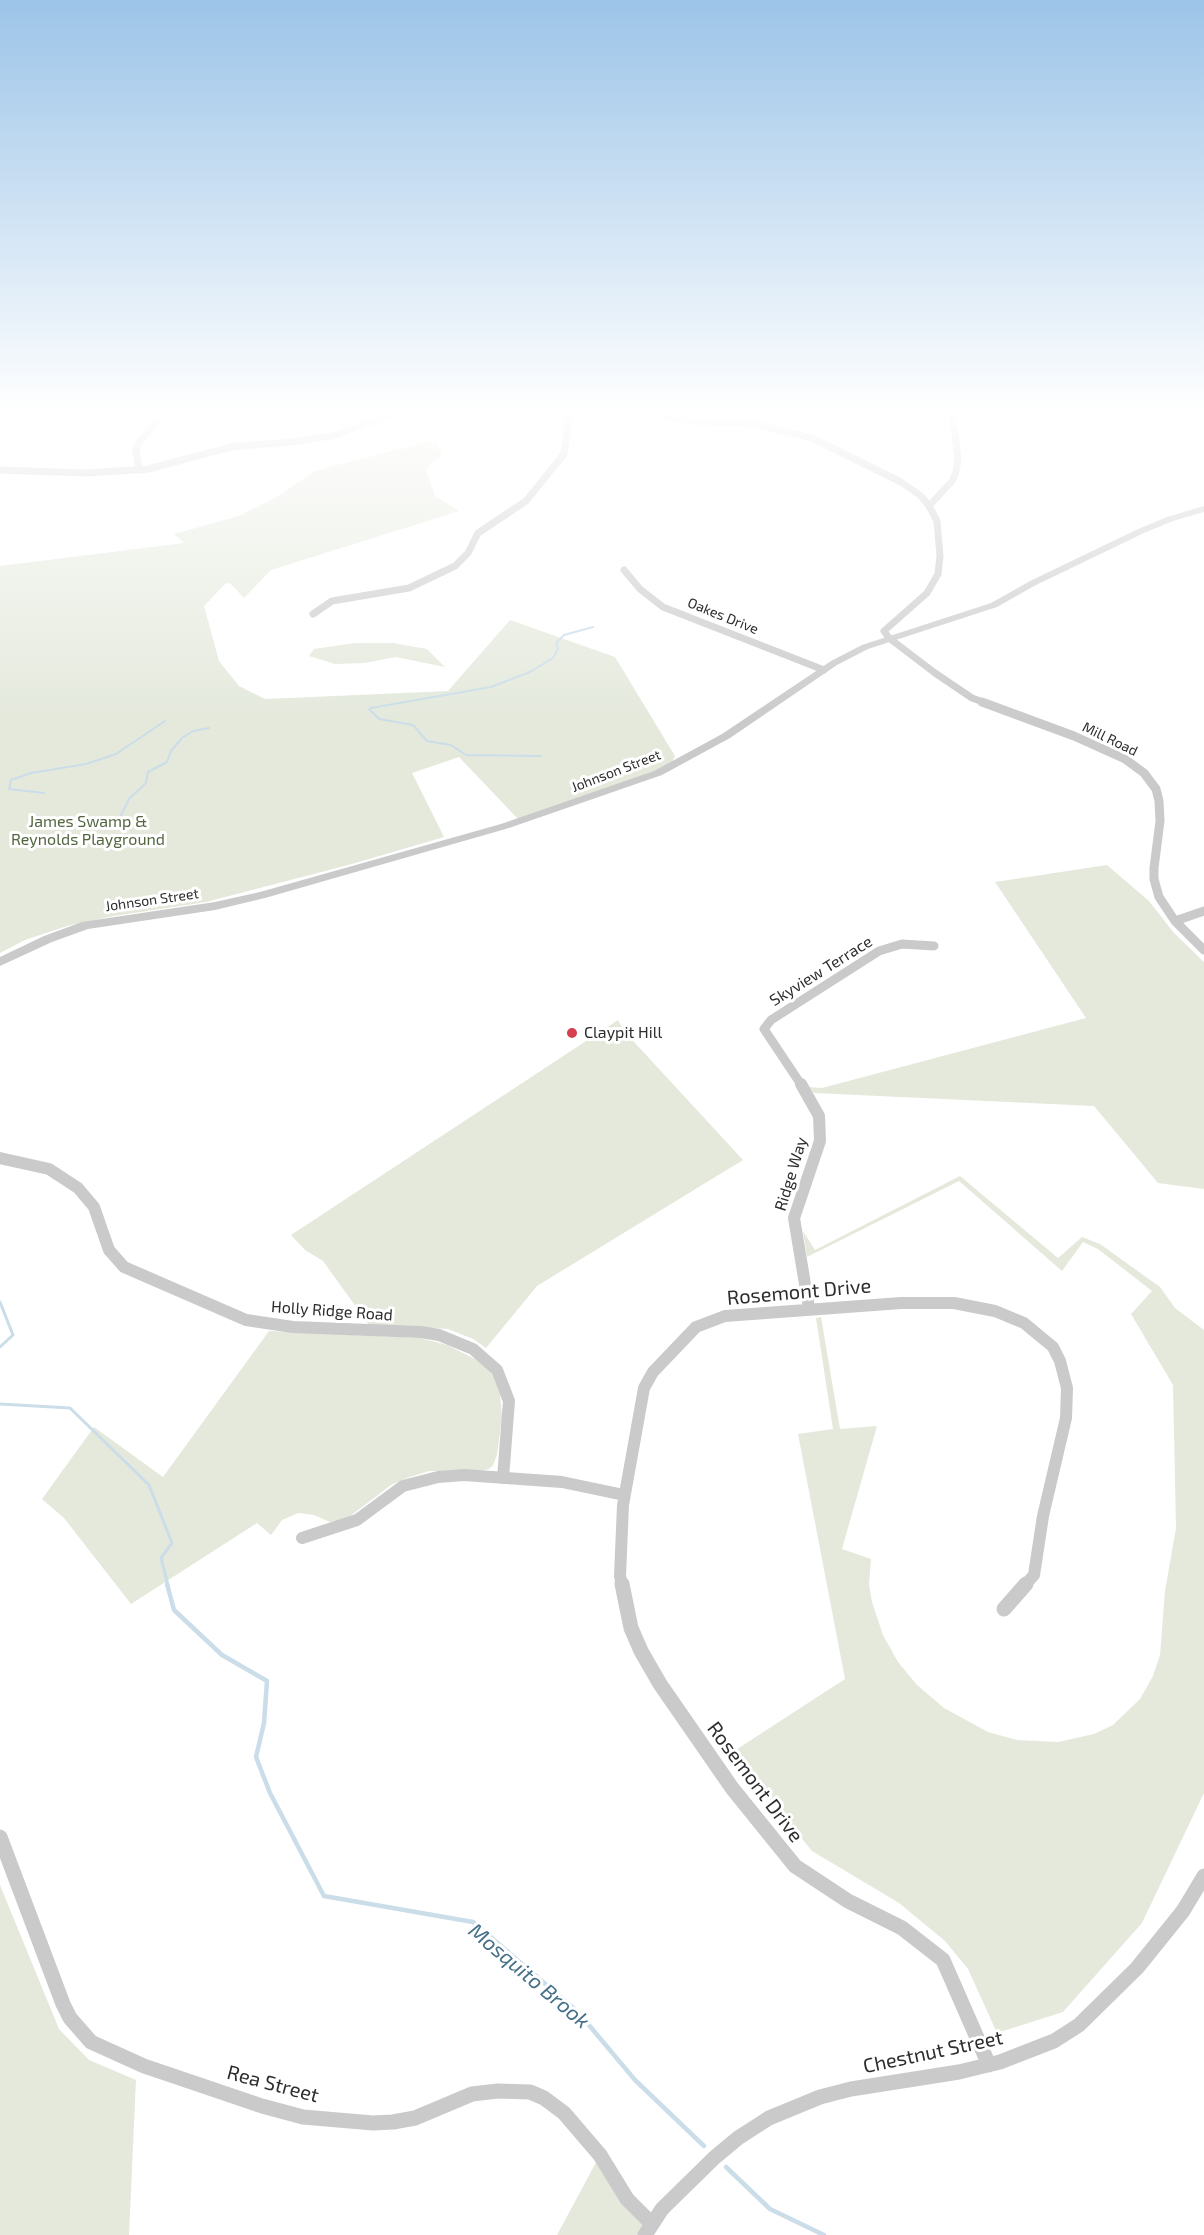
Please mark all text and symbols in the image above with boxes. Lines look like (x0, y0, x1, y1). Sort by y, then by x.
street label: Oakes Drive (685, 594, 761, 638)
street label: Mill Road (1080, 718, 1140, 760)
street label: Johnson Street (569, 746, 663, 796)
park label: James Swamp & Reynolds Playground (11, 812, 165, 850)
street label: Johnson Street (104, 885, 200, 915)
street label: Skyview Terrace (766, 932, 876, 1010)
place label: Claypit Hill (584, 1023, 662, 1043)
marker: Claypit Hill (565, 1026, 579, 1040)
street label: Ridge Way (771, 1135, 811, 1213)
street label: Rosemont Drive (726, 1274, 872, 1310)
street label: Holly Ridge Road (271, 1297, 393, 1325)
street label: Rosemont Drive (702, 1717, 808, 1847)
water label: Mosquito Brook (463, 1918, 595, 2034)
street label: Chestnut Street (861, 2025, 1005, 2079)
street label: Rea Street (224, 2060, 322, 2108)

